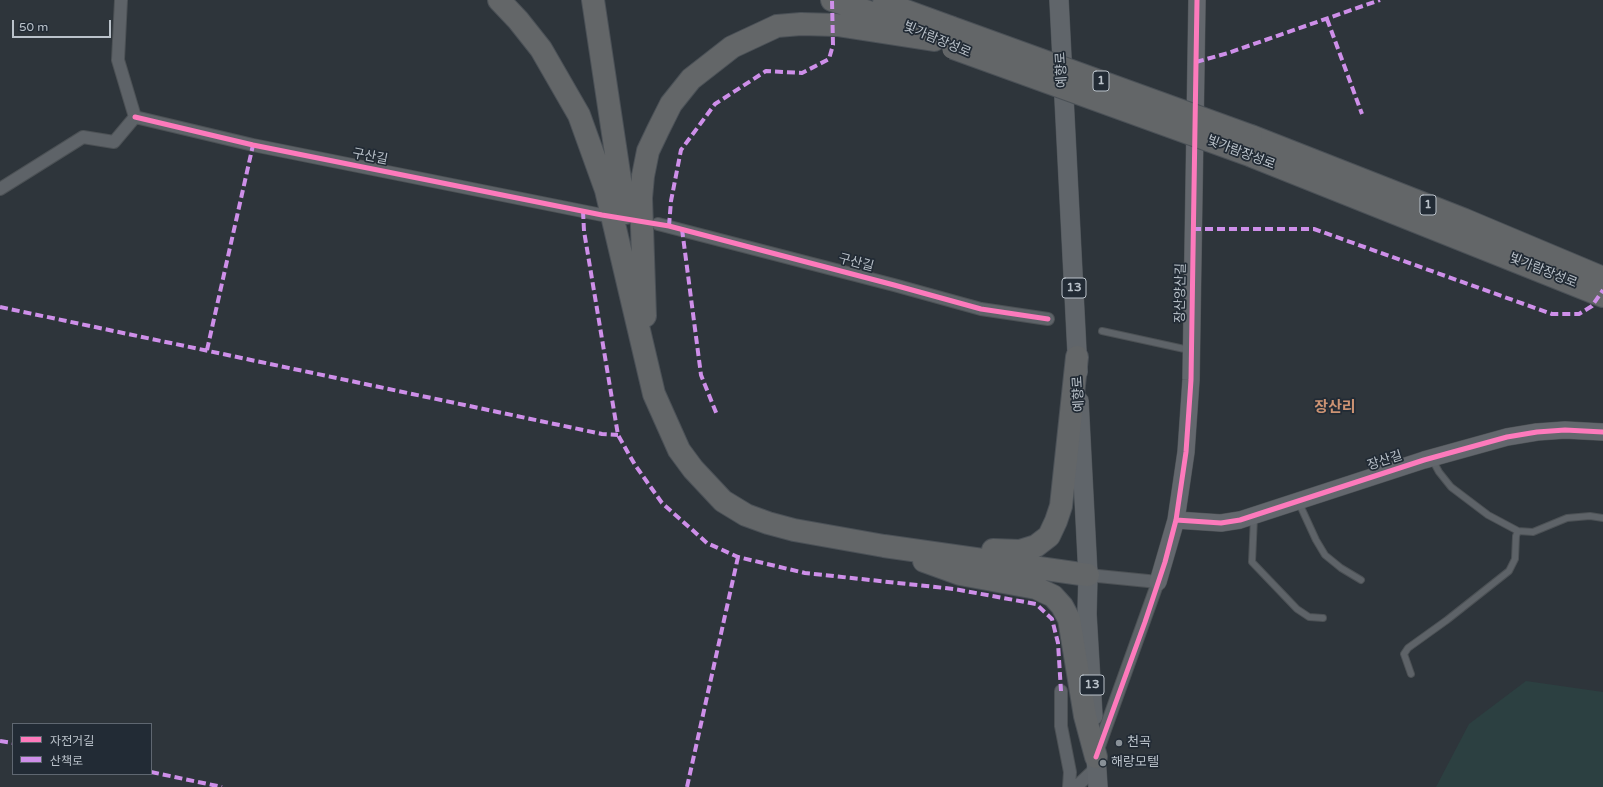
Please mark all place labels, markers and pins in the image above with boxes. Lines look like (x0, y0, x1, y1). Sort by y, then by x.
place label: 천곡 (1127, 735, 1151, 751)
marker: 천곡 (1114, 738, 1124, 748)
place label: 해랑모텔 (1111, 755, 1159, 771)
marker: 해랑모텔 (1098, 758, 1108, 768)

